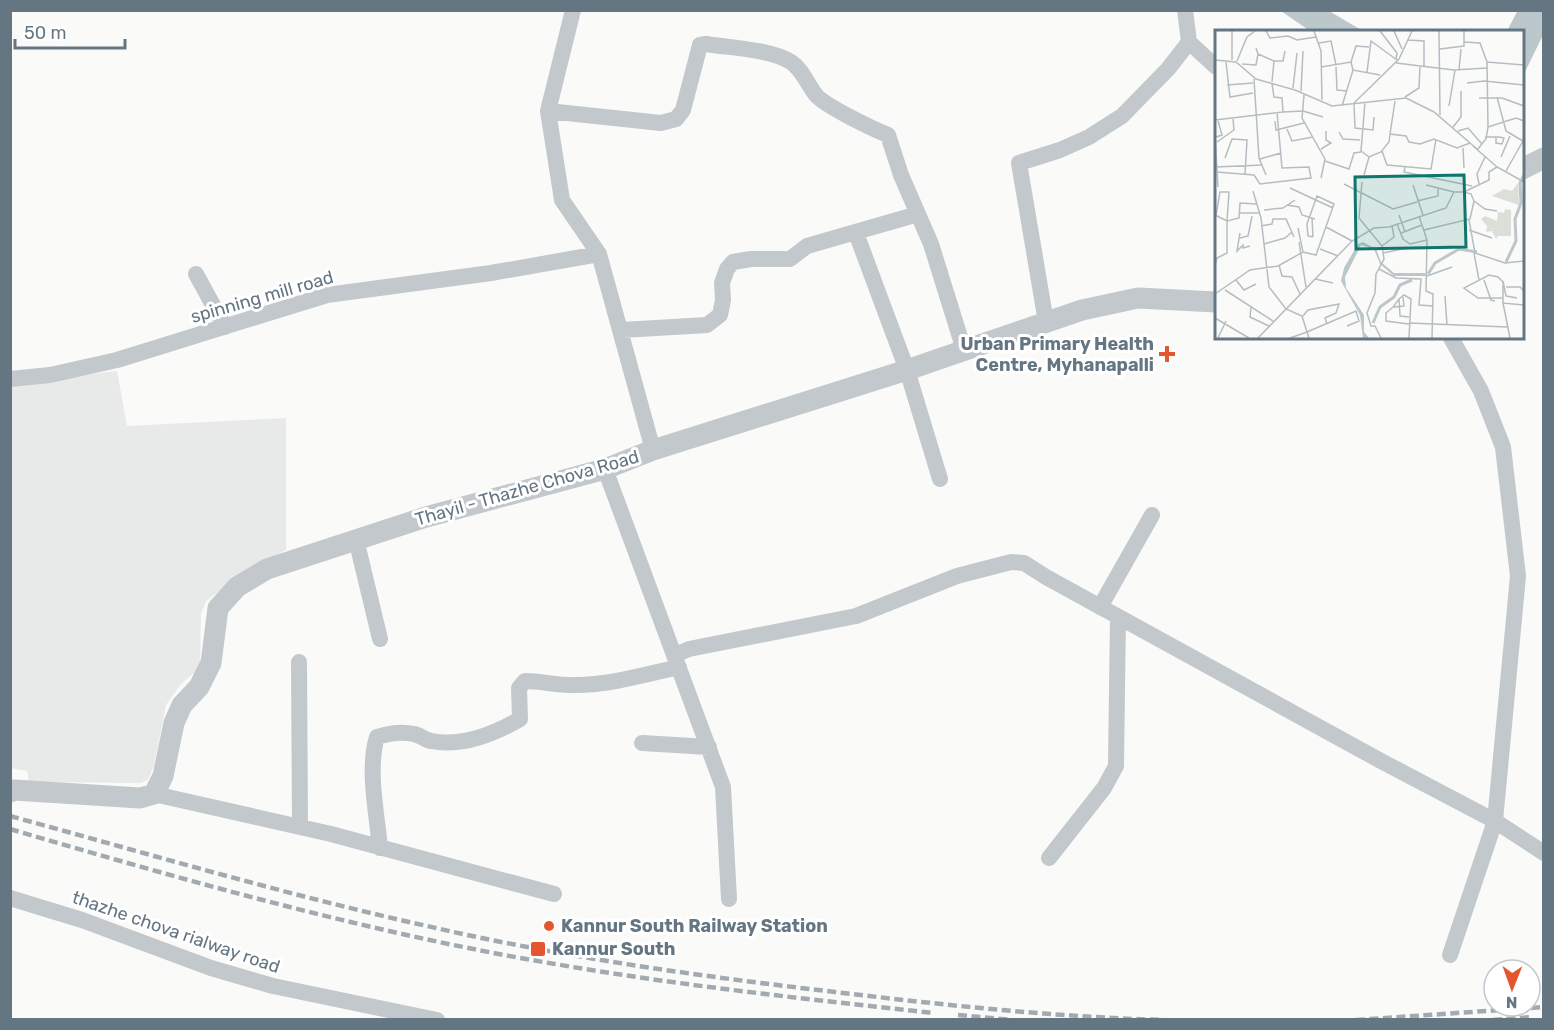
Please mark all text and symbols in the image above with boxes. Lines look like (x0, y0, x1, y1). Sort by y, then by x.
scale bar (15, 12, 124, 50)
text: 50 m (24, 22, 67, 44)
inset map (1215, 30, 1524, 339)
street label: spinning mill road (188, 266, 336, 328)
place label: Urban Primary Health Centre, Myhanapalli (961, 333, 1154, 376)
marker: Urban Primary Health Centre, Myhanapalli (1158, 345, 1176, 363)
street label: Thayil - Thazhe Chova Road (413, 446, 641, 530)
street label: thazhe chova rialway road (69, 886, 283, 978)
place label: Kannur South Railway Station (561, 915, 828, 937)
marker: Kannur South Railway Station (542, 919, 556, 933)
place label: Kannur South (552, 938, 675, 960)
marker: Kannur South (529, 940, 547, 958)
north arrow (1482, 958, 1542, 1018)
text: N (1506, 993, 1518, 1012)

